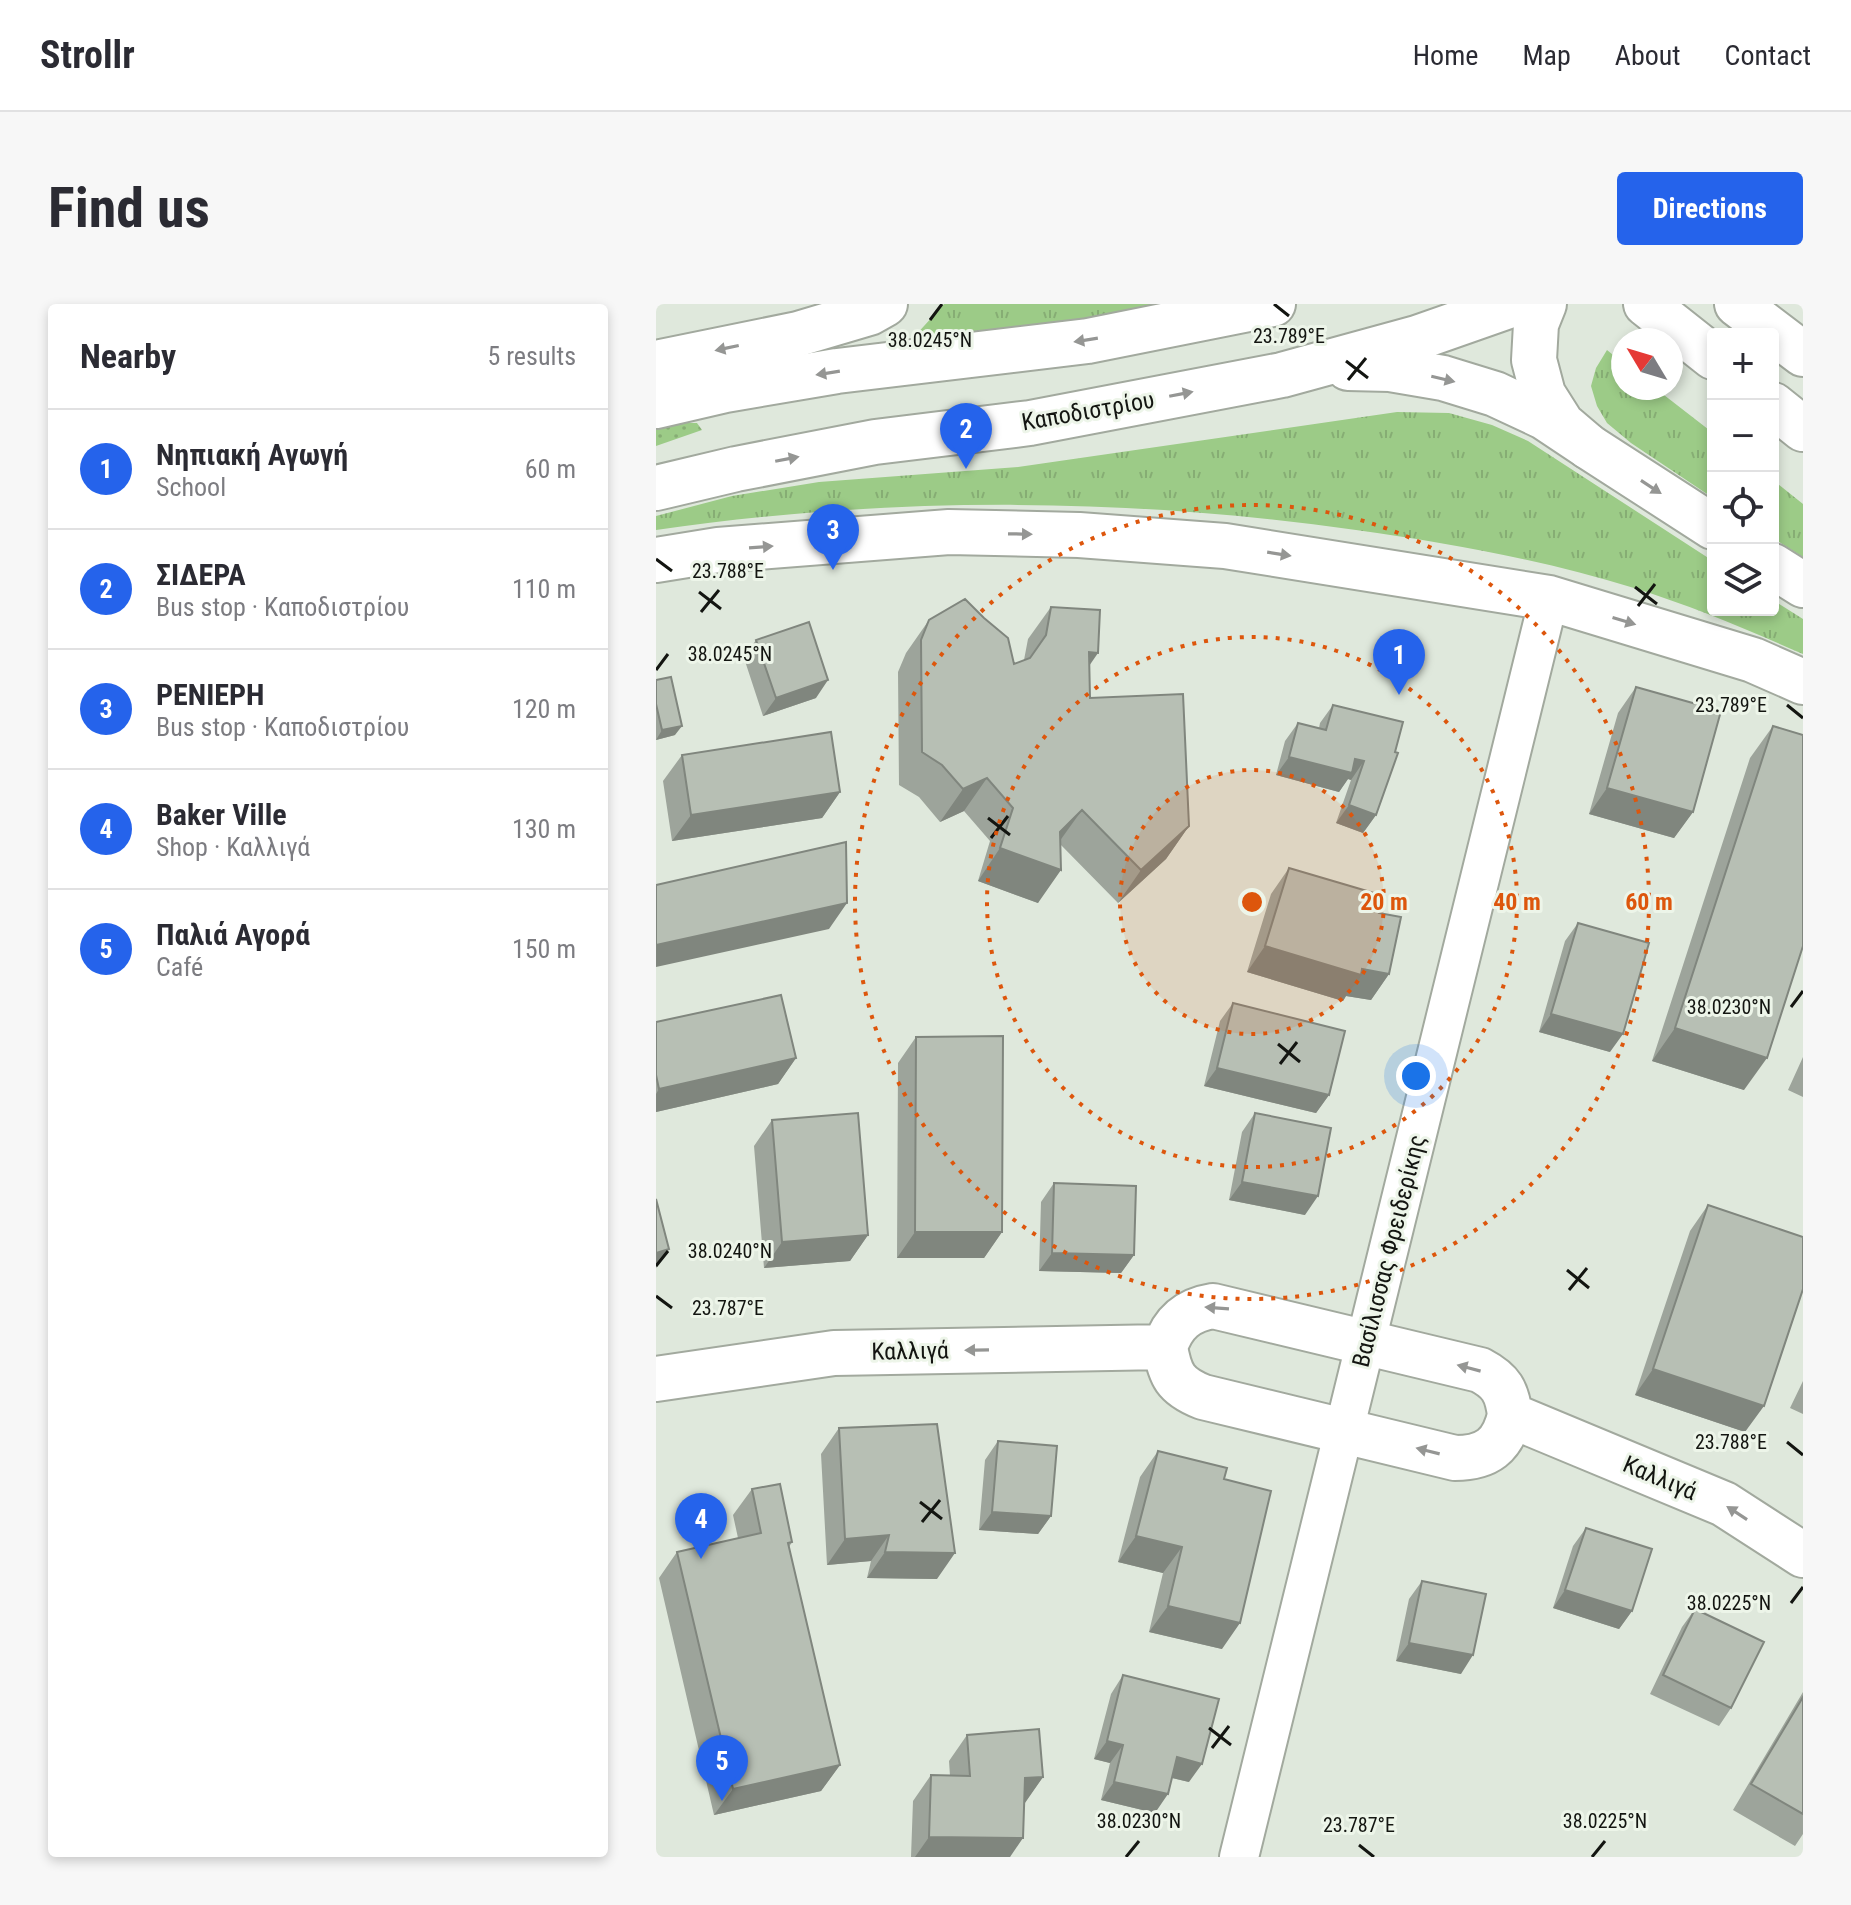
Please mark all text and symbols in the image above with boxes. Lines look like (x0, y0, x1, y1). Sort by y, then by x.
text: Strollr (40, 33, 135, 77)
text: Home (1413, 39, 1478, 72)
text: Map (1522, 39, 1571, 72)
text: About (1615, 39, 1681, 72)
text: Contact (1725, 39, 1811, 72)
button: Directions (1617, 172, 1803, 245)
text: Find us (48, 175, 210, 241)
text: 23.789°E (1253, 324, 1325, 348)
text: 38.0245°N (888, 328, 972, 352)
north arrow (1611, 328, 1683, 400)
map controls (1707, 328, 1779, 616)
button: + (1707, 328, 1779, 400)
one-way arrow (1074, 335, 1099, 347)
text: Nearby (80, 336, 176, 376)
text: 5 results (487, 341, 576, 371)
one-way arrow (715, 343, 740, 355)
one-way arrow (816, 367, 841, 379)
one-way arrow (1430, 373, 1455, 385)
street label: Καποδιστρίου (1020, 386, 1156, 436)
one-way arrow (1169, 387, 1194, 399)
button: − (1707, 400, 1779, 472)
pin: 2 (940, 403, 992, 469)
text: Νηπιακή Αγωγή (156, 437, 348, 472)
one-way arrow (775, 452, 800, 465)
text: 1 (99, 454, 113, 484)
text: 60 m (525, 454, 576, 484)
text: School (156, 472, 226, 502)
button: locate (1707, 472, 1779, 544)
one-way arrow (1640, 480, 1662, 494)
pin: 3 (807, 504, 859, 570)
one-way arrow (1008, 527, 1033, 540)
one-way arrow (749, 540, 774, 553)
button: layers (1707, 544, 1779, 616)
one-way arrow (1267, 549, 1292, 561)
text: ΣΙΔΕΡΑ (156, 557, 246, 592)
text: 23.788°E (692, 559, 764, 583)
text: 2 (99, 574, 113, 604)
text: 110 m (512, 574, 576, 604)
text: Bus stop · Καποδιστρίου (156, 592, 409, 622)
one-way arrow (1612, 615, 1636, 628)
pin: 1 (1373, 629, 1425, 695)
text: 38.0245°N (688, 642, 772, 666)
text: ΡΕΝΙΕΡΗ (156, 677, 264, 712)
text: 23.789°E (1695, 693, 1767, 717)
text: 3 (99, 694, 113, 724)
text: 120 m (512, 694, 576, 724)
text: Bus stop · Καποδιστρίου (156, 712, 409, 742)
text: Baker Ville (156, 797, 287, 832)
text: 4 (99, 814, 113, 844)
text: 130 m (512, 814, 576, 844)
text: Shop · Καλλιγά (156, 832, 310, 862)
centre of rings (1238, 888, 1266, 916)
text: 20 m (1360, 888, 1408, 916)
text: 40 m (1493, 888, 1541, 916)
text: 60 m (1625, 888, 1673, 916)
text: Παλιά Αγορά (156, 917, 310, 952)
text: 5 (99, 934, 113, 964)
text: 150 m (512, 934, 576, 964)
text: Café (156, 952, 203, 982)
text: 38.0230°N (1687, 995, 1771, 1019)
your location (1396, 1056, 1436, 1096)
street label: Βασίλισσας Φρειδερίκης (1347, 1132, 1431, 1370)
text: 38.0240°N (688, 1239, 772, 1263)
text: 23.787°E (692, 1296, 764, 1320)
one-way arrow (1204, 1301, 1229, 1314)
street label: Καλλιγά (871, 1336, 949, 1366)
one-way arrow (964, 1344, 989, 1356)
one-way arrow (1457, 1361, 1482, 1373)
text: 23.788°E (1695, 1430, 1767, 1454)
one-way arrow (1416, 1445, 1441, 1457)
street label: Καλλιγά (1619, 1450, 1701, 1506)
pin: 4 (675, 1493, 727, 1559)
one-way arrow (1726, 1506, 1748, 1520)
text: 38.0225°N (1687, 1591, 1771, 1615)
pin: 5 (696, 1735, 748, 1801)
text: 38.0230°N (1097, 1809, 1181, 1833)
text: 38.0225°N (1563, 1809, 1647, 1833)
text: 23.787°E (1323, 1813, 1395, 1837)

